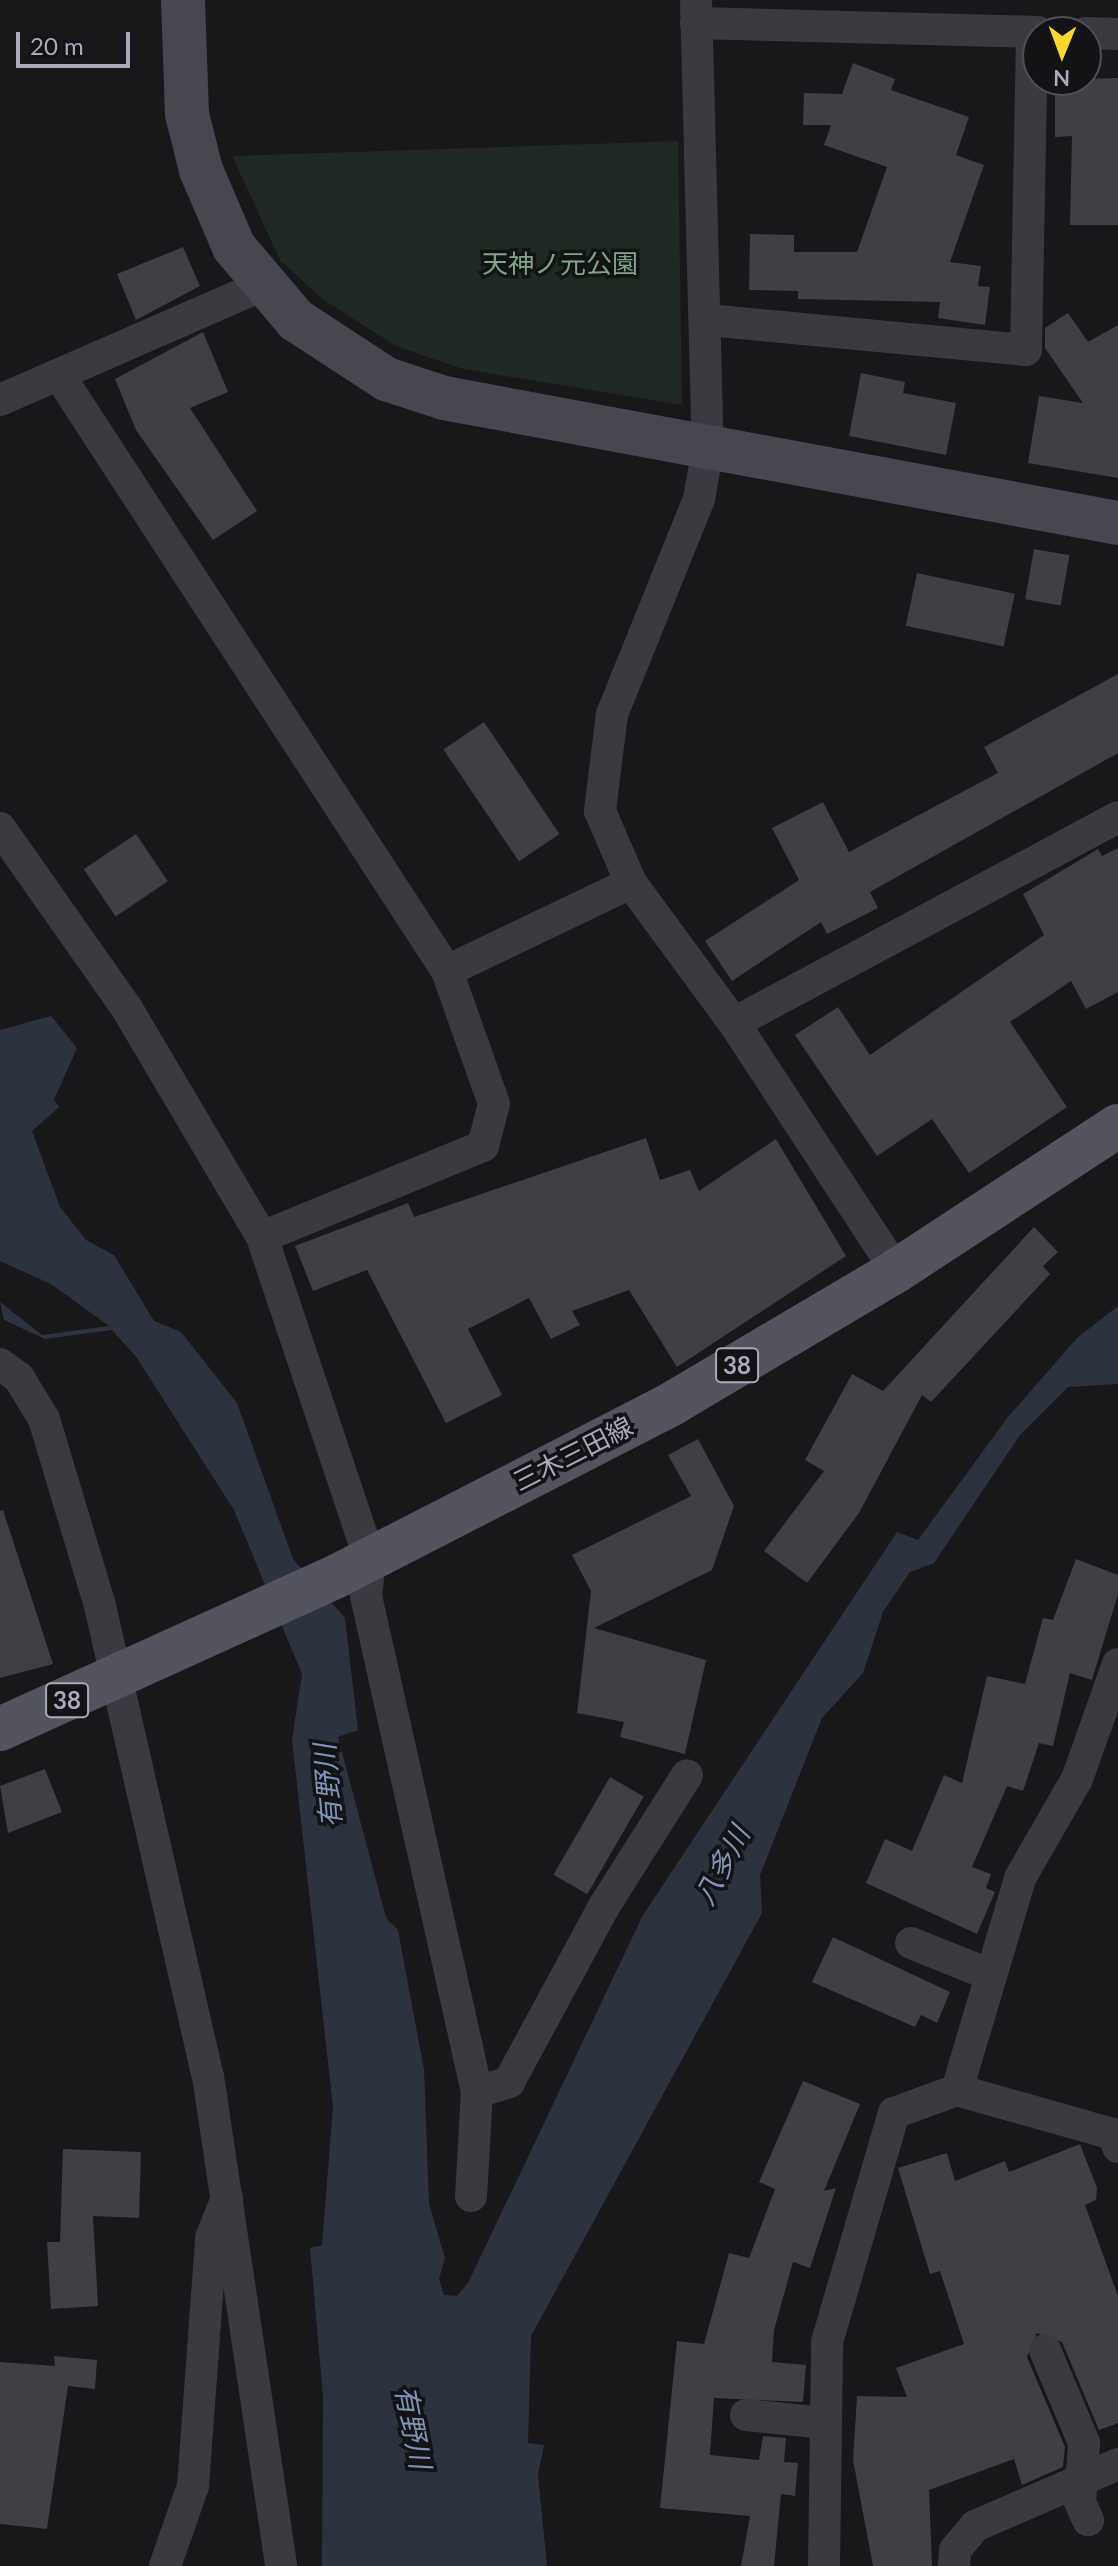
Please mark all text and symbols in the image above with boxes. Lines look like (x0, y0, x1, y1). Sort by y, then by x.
scale bar (20, 16, 134, 66)
north arrow (1022, 16, 1102, 96)
text: 20 m (30, 31, 84, 60)
text: N (1053, 65, 1070, 92)
park label: 天神ノ元公園 (482, 248, 638, 280)
road number: 38 (715, 1345, 759, 1385)
street label: 三木三田線 (508, 1411, 638, 1497)
road number: 38 (45, 1680, 89, 1720)
water label: 有野川 (307, 1743, 347, 1829)
water label: 八多川 (686, 1820, 756, 1910)
water label: 有野川 (389, 2383, 439, 2471)

